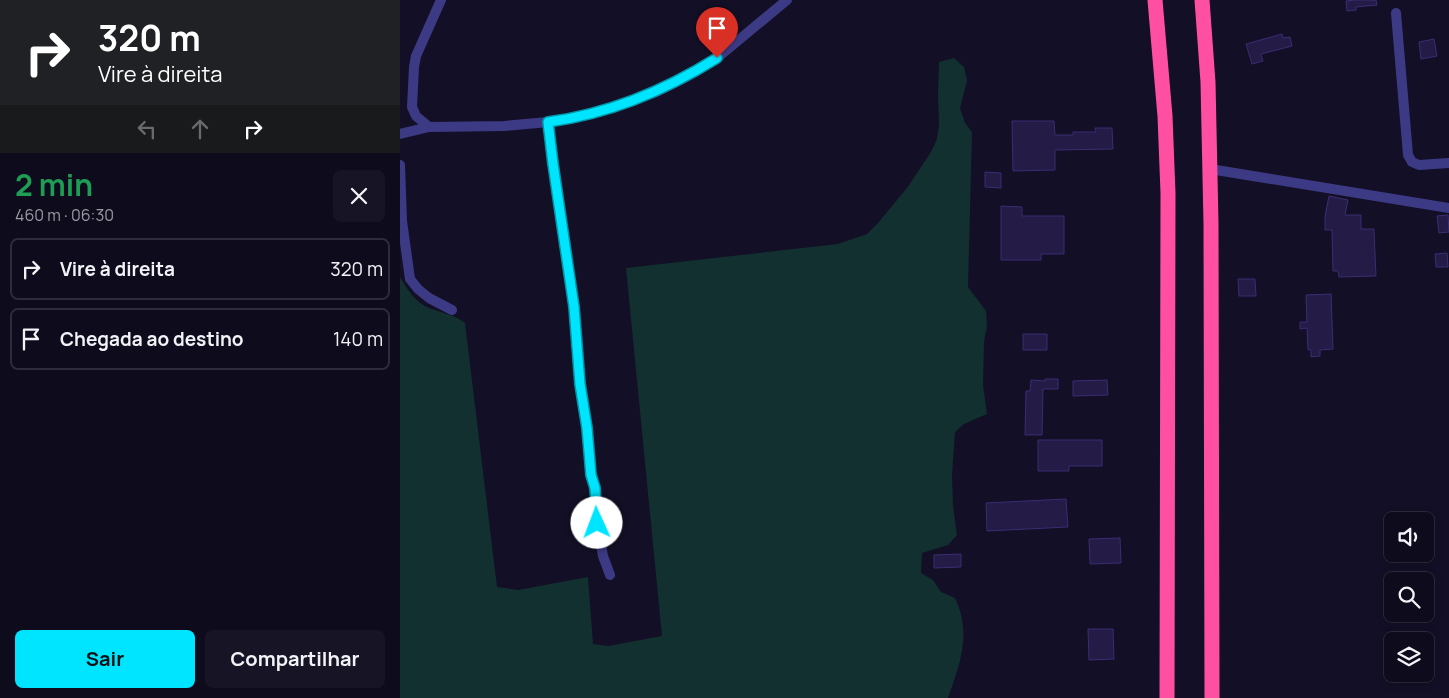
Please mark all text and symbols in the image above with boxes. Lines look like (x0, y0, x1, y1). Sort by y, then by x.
pin (696, 7, 738, 58)
text: 320 m (98, 14, 201, 62)
icon: arrive (703, 14, 731, 42)
icon: right (15, 20, 80, 85)
text: Vire à direita (98, 59, 222, 89)
icon: left (133, 115, 161, 143)
icon: ahead (186, 115, 214, 143)
icon: right (239, 115, 267, 143)
text: 2 min (15, 164, 93, 205)
button: close (333, 170, 385, 222)
text: 460 m · 06:30 (15, 204, 114, 226)
icon: right (17, 255, 45, 283)
text: Vire à direita (60, 256, 175, 282)
text: 320 m (330, 256, 383, 282)
icon: arrive (17, 325, 45, 353)
text: Chegada ao destino (60, 326, 243, 352)
text: 140 m (333, 326, 383, 352)
position arrow (570, 496, 622, 548)
map controls (1384, 512, 1434, 682)
button: sound (1384, 512, 1434, 562)
button: search (1384, 572, 1434, 622)
button: Sair (15, 630, 195, 688)
button: Compartilhar (205, 630, 385, 688)
button: layers (1384, 632, 1434, 682)

